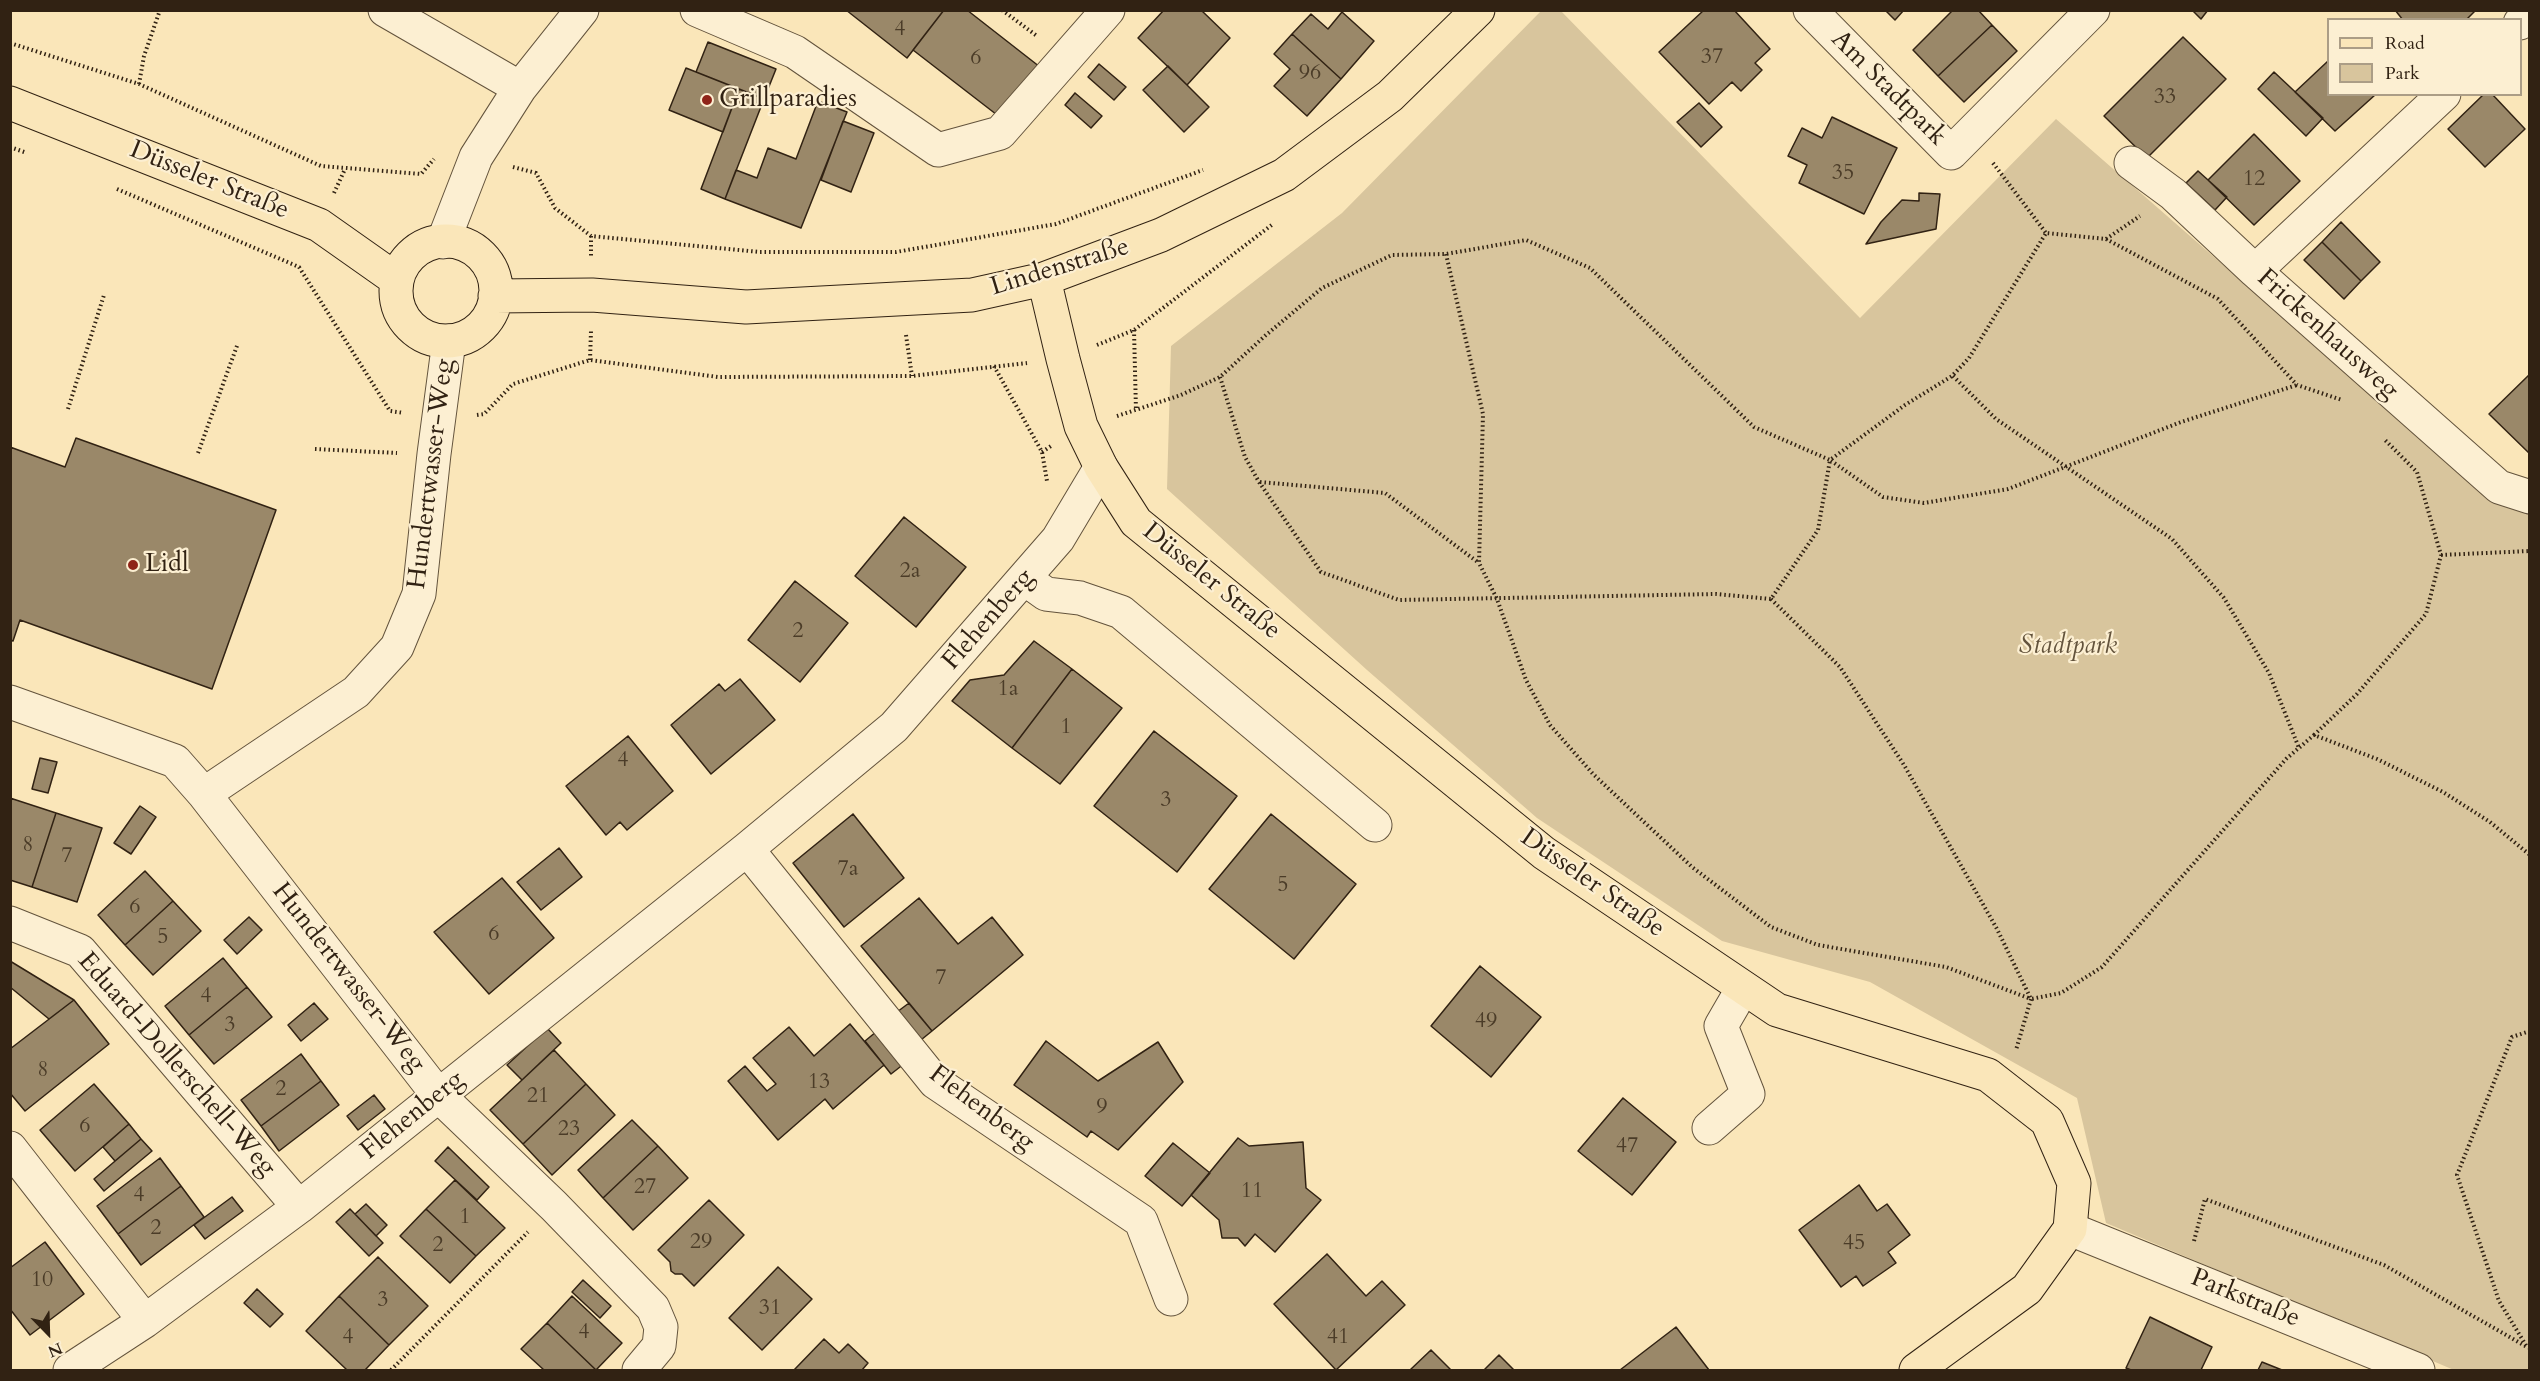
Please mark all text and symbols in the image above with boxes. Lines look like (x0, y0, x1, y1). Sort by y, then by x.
house number: 4 (894, 17, 906, 43)
legend (2327, 18, 2522, 96)
street label: Am Stadtpark (1824, 25, 1952, 153)
text: Road (2385, 31, 2425, 56)
house number: 37 (1701, 45, 1723, 71)
house number: 6 (970, 46, 982, 72)
house number: 96 (1299, 61, 1321, 87)
text: Park (2385, 61, 2420, 86)
place label: Grillparadies (719, 84, 857, 116)
house number: 33 (2154, 85, 2176, 111)
marker: Grillparadies (700, 93, 714, 107)
street label: Düsseler Straße (125, 135, 293, 227)
house number: 35 (1832, 161, 1854, 187)
house number: 12 (2243, 167, 2265, 193)
street label: Lindenstraße (987, 232, 1133, 304)
street label: Frickenhausweg (2250, 263, 2404, 407)
street label: Hundertwasser-Weg (402, 357, 462, 591)
street label: Düsseler Straße (1136, 517, 1286, 647)
place label: Lidl (145, 549, 188, 581)
marker: Lidl (126, 558, 140, 572)
house number: 2a (900, 559, 920, 585)
street label: Flehenberg (937, 563, 1041, 677)
house number: 2 (792, 619, 804, 645)
park label: Stadtpark (2019, 631, 2117, 663)
house number: 1a (998, 677, 1018, 703)
house number: 1 (1060, 715, 1072, 741)
house number: 4 (617, 748, 629, 774)
house number: 3 (1160, 788, 1172, 814)
street label: Düsseler Straße (1514, 823, 1670, 945)
house number: 8 (22, 833, 34, 859)
house number: 7 (61, 844, 73, 870)
house number: 7a (838, 857, 858, 883)
house number: 5 (1277, 873, 1289, 899)
street label: Hundertwasser-Weg (264, 877, 432, 1079)
house number: 6 (129, 895, 141, 921)
house number: 6 (488, 922, 500, 948)
house number: 5 (157, 925, 169, 951)
street label: Eduard-Dollerschell-Weg (70, 947, 282, 1183)
house number: 7 (935, 966, 947, 992)
house number: 4 (200, 984, 212, 1010)
house number: 49 (1475, 1009, 1497, 1035)
house number: 3 (224, 1013, 236, 1039)
house number: 8 (37, 1058, 49, 1084)
street label: Flehenberg (922, 1059, 1040, 1159)
street label: Flehenberg (355, 1065, 471, 1167)
house number: 13 (808, 1070, 830, 1096)
house number: 2 (275, 1077, 287, 1103)
house number: 21 (527, 1084, 549, 1110)
house number: 9 (1096, 1095, 1108, 1121)
house number: 6 (79, 1114, 91, 1140)
house number: 23 (558, 1117, 580, 1143)
house number: 47 (1616, 1134, 1638, 1160)
house number: 27 (634, 1175, 656, 1201)
house number: 11 (1241, 1179, 1263, 1205)
house number: 4 (133, 1183, 145, 1209)
house number: 1 (459, 1205, 471, 1231)
house number: 2 (150, 1216, 162, 1242)
house number: 29 (690, 1230, 712, 1256)
house number: 45 (1843, 1231, 1865, 1257)
house number: 2 (432, 1233, 444, 1259)
street label: Parkstraße (2186, 1263, 2304, 1335)
house number: 10 (31, 1268, 53, 1294)
house number: 3 (377, 1288, 389, 1314)
house number: 31 (759, 1296, 781, 1322)
north arrow (18, 1303, 78, 1363)
house number: 4 (578, 1320, 590, 1346)
house number: 4 (342, 1325, 354, 1351)
house number: 41 (1327, 1325, 1349, 1351)
text: N (44, 1337, 66, 1362)

